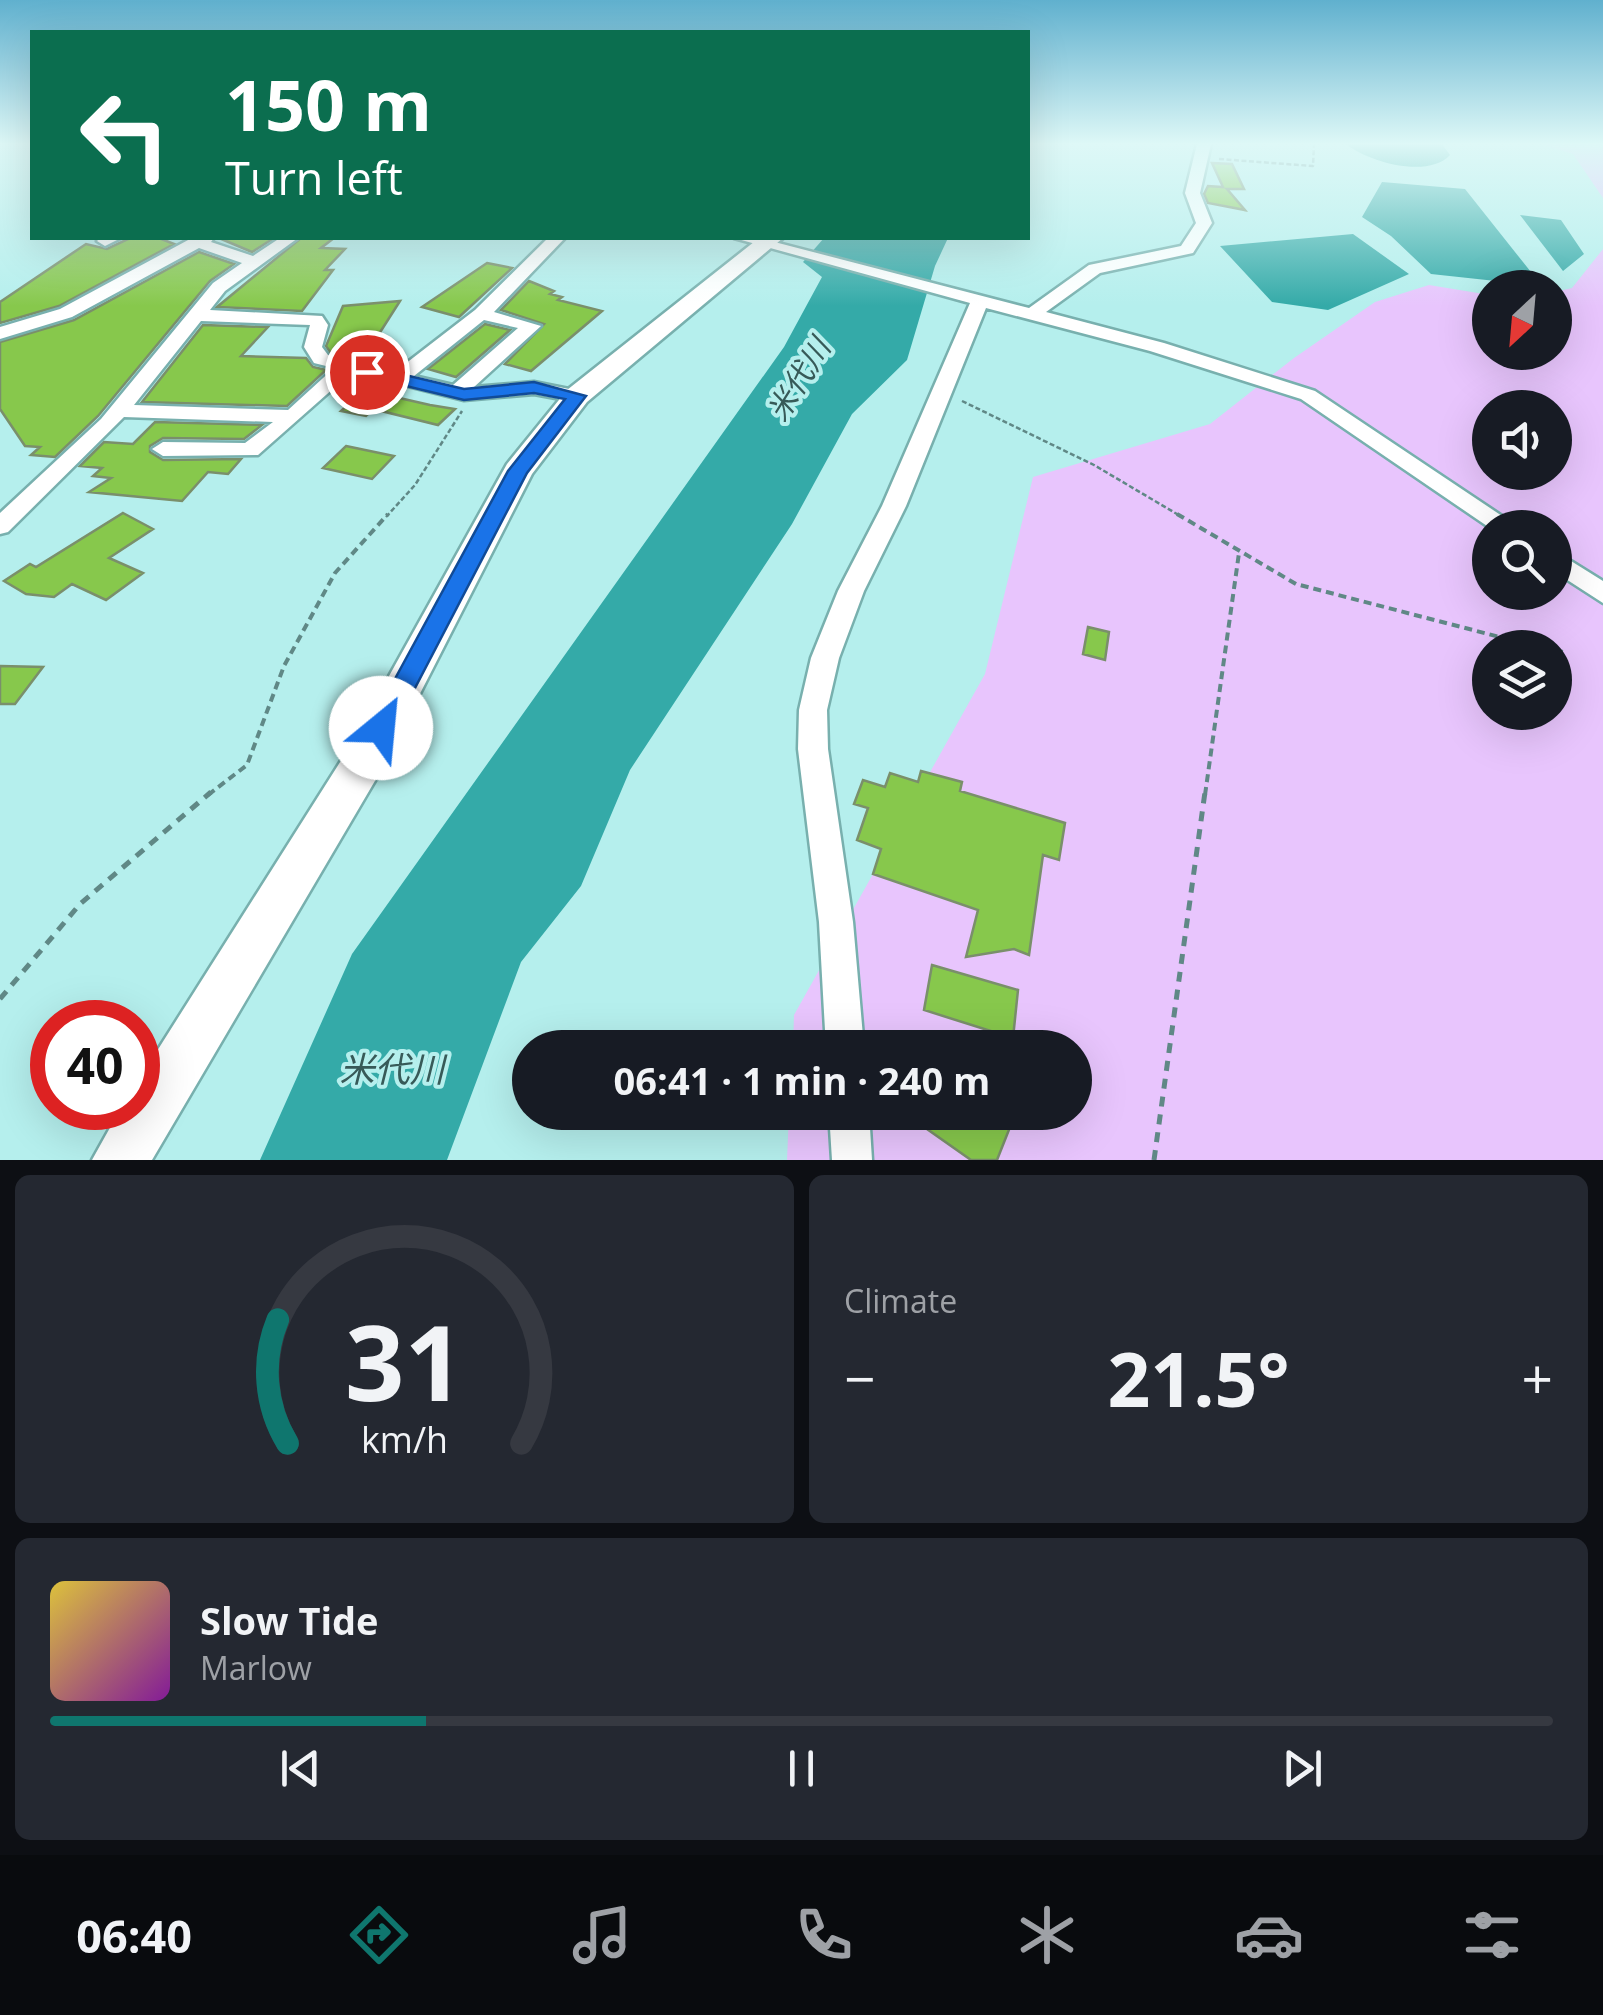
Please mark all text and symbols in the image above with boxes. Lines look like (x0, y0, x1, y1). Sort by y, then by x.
text: 150 m (225, 56, 432, 152)
icon: left (60, 70, 190, 200)
text: Turn left (225, 147, 403, 208)
north arrow (1472, 270, 1572, 370)
map controls (1472, 270, 1572, 730)
water label: 米代川 (756, 328, 841, 428)
pin (325, 330, 410, 415)
icon: arrive (340, 345, 395, 400)
button: sound (1472, 390, 1572, 490)
button: search (1472, 510, 1572, 610)
button: layers (1472, 630, 1572, 730)
position arrow (329, 676, 433, 780)
speed limit sign: 40 (30, 1000, 160, 1130)
water label: 米代川 (339, 1045, 448, 1092)
text: 06:41 · 1 min · 240 m (614, 1054, 990, 1106)
text: Climate (844, 1279, 957, 1322)
text: 31 (345, 1290, 464, 1431)
text: 21.5° (1107, 1327, 1290, 1429)
text: − (844, 1340, 875, 1415)
text: + (1522, 1340, 1553, 1415)
text: km/h (361, 1415, 448, 1463)
text: Slow Tide (200, 1594, 379, 1646)
text: Marlow (200, 1646, 312, 1689)
icon: previous (273, 1741, 328, 1796)
icon: pause (774, 1741, 829, 1796)
icon: next (1275, 1741, 1330, 1796)
icon: directions (344, 1900, 414, 1970)
icon: music (567, 1900, 637, 1970)
icon: phone (789, 1900, 859, 1970)
icon: climate (1012, 1900, 1082, 1970)
icon: car (1234, 1900, 1304, 1970)
icon: filters (1457, 1900, 1527, 1970)
text: 06:40 (76, 1905, 192, 1966)

